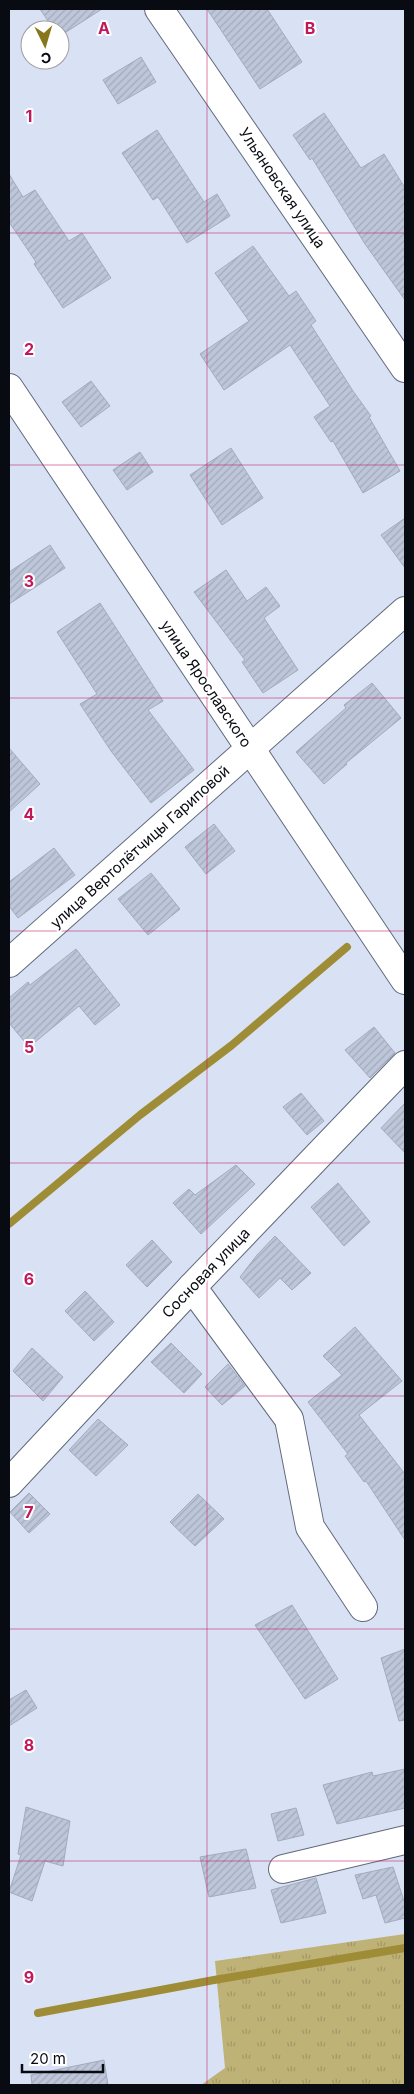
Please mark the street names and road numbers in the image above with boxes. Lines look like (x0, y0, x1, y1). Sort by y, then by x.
street label: Ульяновская улица (235, 124, 330, 252)
street label: улица Ярославского (157, 616, 256, 751)
street label: улица Вертолётчицы Гариповой (46, 761, 233, 932)
street label: Сосновая улица (158, 1223, 254, 1322)

